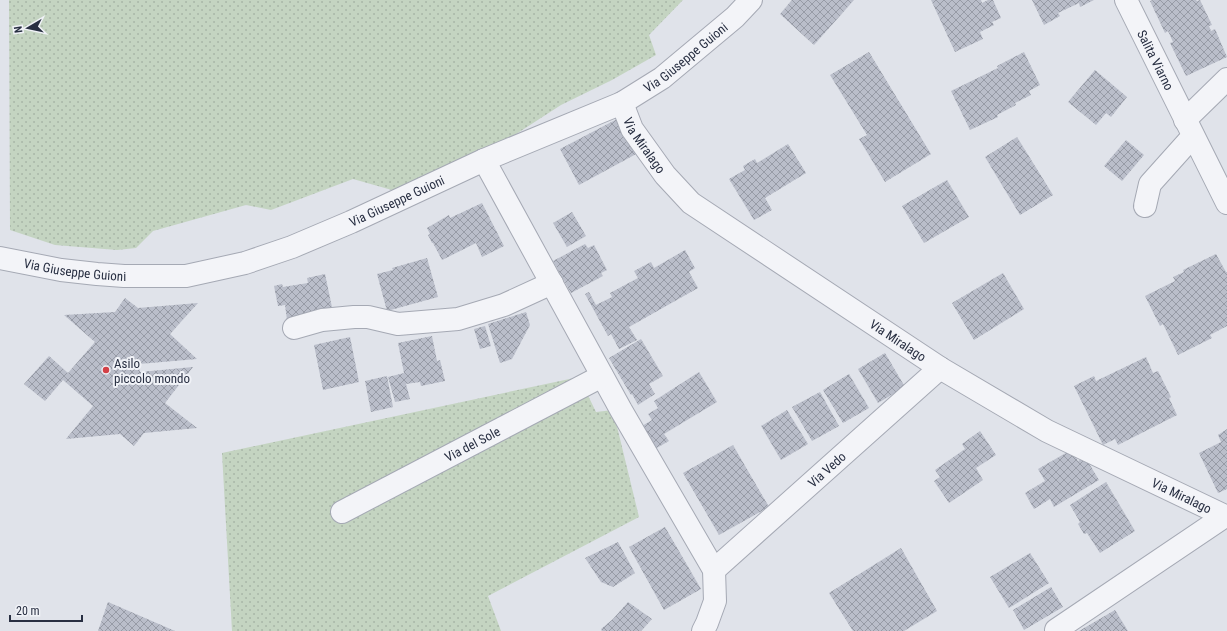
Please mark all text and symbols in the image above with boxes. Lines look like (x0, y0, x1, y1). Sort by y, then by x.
north arrow (8, 8, 48, 48)
street label: Via Giuseppe Guioni (641, 19, 730, 95)
text: N (12, 25, 26, 34)
street label: Salita Viarno (1135, 27, 1177, 93)
street label: Via Miralago (621, 115, 669, 176)
street label: Via Giuseppe Guioni (347, 172, 447, 229)
street label: Via Giuseppe Guioni (22, 255, 126, 284)
street label: Via Miralago (867, 316, 929, 364)
place label: Asilo piccolo mondo (114, 356, 190, 386)
marker: Asilo piccolo mondo (101, 365, 111, 375)
street label: Via del Sole (442, 423, 502, 465)
street label: Via Vedo (805, 449, 849, 490)
street label: Via Miralago (1150, 475, 1214, 516)
scale bar (10, 597, 82, 623)
text: 20 m (16, 604, 40, 618)

